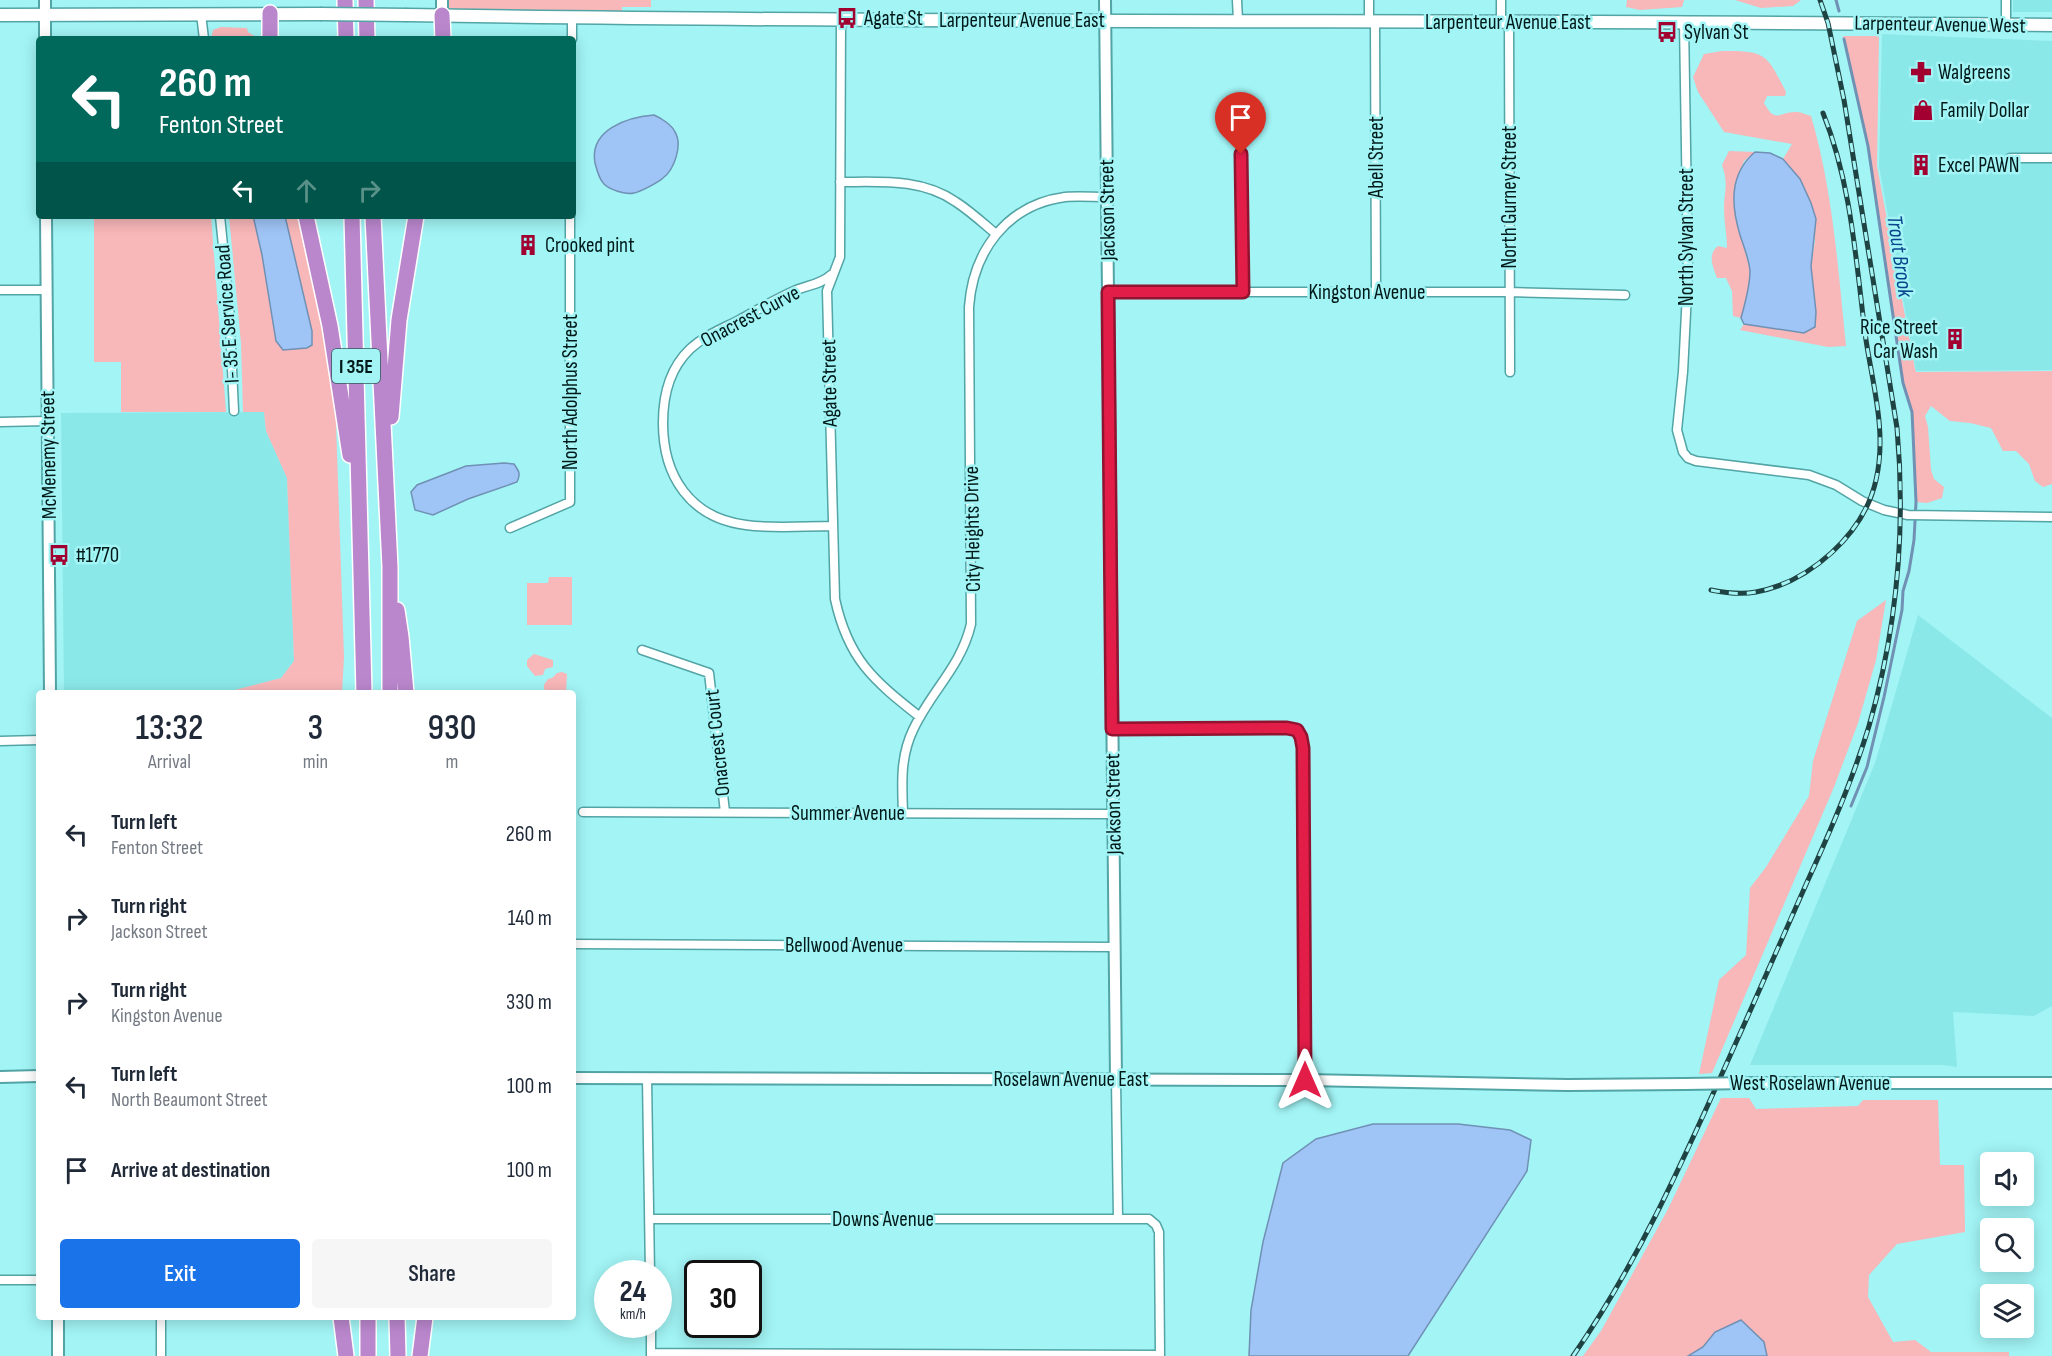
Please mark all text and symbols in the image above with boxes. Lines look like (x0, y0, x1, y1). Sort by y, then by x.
bus stop icon: Agate St (835, 6, 859, 30)
place label: Agate St (863, 6, 923, 31)
street label: Larpenteur Avenue East (939, 8, 1105, 33)
street label: Larpenteur Avenue East (1425, 10, 1591, 35)
street label: Larpenteur Avenue West (1854, 11, 2026, 38)
bus stop icon: Sylvan St (1655, 20, 1679, 44)
place label: Sylvan St (1684, 20, 1749, 45)
text: 260 m (159, 58, 252, 109)
icon: left (60, 60, 138, 138)
pharmacy icon: Walgreens (1909, 60, 1933, 84)
place label: Walgreens (1938, 60, 2011, 85)
pin (1215, 92, 1266, 154)
shop icon: Family Dollar (1911, 98, 1935, 122)
place label: Family Dollar (1940, 98, 2029, 123)
icon: arrive (1224, 101, 1257, 134)
text: Fenton Street (159, 109, 284, 141)
street label: Abell Street (1364, 116, 1389, 199)
street label: North Gurney Street (1497, 126, 1522, 268)
building icon: Excel PAWN (1909, 153, 1933, 177)
place label: Excel PAWN (1938, 153, 2019, 178)
street label: Jackson Street (1094, 159, 1121, 262)
street label: North Sylvan Street (1674, 168, 1699, 306)
icon: left (227, 174, 260, 207)
icon: ahead (290, 174, 323, 207)
icon: right (353, 174, 386, 207)
water label: Trout Brook (1880, 213, 1919, 300)
building icon: Crooked pint (516, 233, 540, 257)
place label: Crooked pint (545, 233, 635, 258)
street label: I- 35 E Service Road (210, 244, 245, 384)
street label: Onacrest Curve (696, 280, 804, 353)
street label: Kingston Avenue (1309, 280, 1426, 305)
street label: North Adolphus Street (558, 314, 583, 470)
place label: Rice Street Car Wash (1860, 315, 1938, 364)
building icon: Rice Street Car Wash (1943, 327, 1967, 351)
street label: Agate Street (816, 339, 843, 428)
road number: I 35E (332, 349, 380, 383)
street label: McMenemy Street (35, 391, 62, 519)
street label: City Heights Drive (959, 466, 986, 592)
bus stop icon: #1770 (47, 543, 71, 567)
place label: #1770 (76, 543, 119, 568)
street label: Onacrest Court (699, 688, 736, 798)
text: 13:32 (136, 707, 203, 750)
text: 3 (308, 707, 323, 750)
text: 930 (428, 707, 476, 750)
text: Arrival (148, 750, 191, 774)
text: min (303, 750, 328, 774)
text: m (446, 750, 458, 774)
street label: Jackson Street (1100, 753, 1127, 856)
street label: Summer Avenue (791, 801, 905, 826)
text: Turn left (111, 809, 177, 836)
icon: left (60, 818, 93, 851)
text: 260 m (506, 821, 552, 848)
text: Fenton Street (111, 836, 203, 860)
text: Turn right (111, 893, 187, 920)
icon: right (60, 902, 93, 935)
text: 140 m (508, 905, 552, 932)
text: Jackson Street (111, 920, 208, 944)
street label: Bellwood Avenue (785, 933, 903, 958)
text: Turn right (111, 977, 187, 1004)
icon: right (60, 986, 93, 1019)
text: 330 m (506, 989, 552, 1016)
text: Kingston Avenue (111, 1004, 222, 1028)
position arrow (1273, 1048, 1337, 1112)
text: Turn left (111, 1061, 177, 1088)
street label: Roselawn Avenue East (993, 1067, 1149, 1092)
icon: left (60, 1070, 93, 1103)
street label: West Roselawn Avenue (1730, 1071, 1890, 1096)
text: 100 m (507, 1073, 552, 1100)
text: North Beaumont Street (111, 1088, 268, 1112)
map controls (1980, 1152, 2034, 1338)
button: sound (1980, 1152, 2034, 1206)
icon: arrive (60, 1154, 93, 1187)
text: Arrive at destination (111, 1157, 270, 1184)
text: 100 m (507, 1157, 552, 1184)
street label: Downs Avenue (832, 1207, 934, 1232)
button: search (1980, 1218, 2034, 1272)
button: Exit (60, 1239, 300, 1308)
button: Share (312, 1239, 552, 1308)
speed limit sign: 30 (684, 1260, 762, 1338)
text: 24 (620, 1274, 646, 1310)
button: layers (1980, 1284, 2034, 1338)
text: km/h (620, 1305, 646, 1324)

